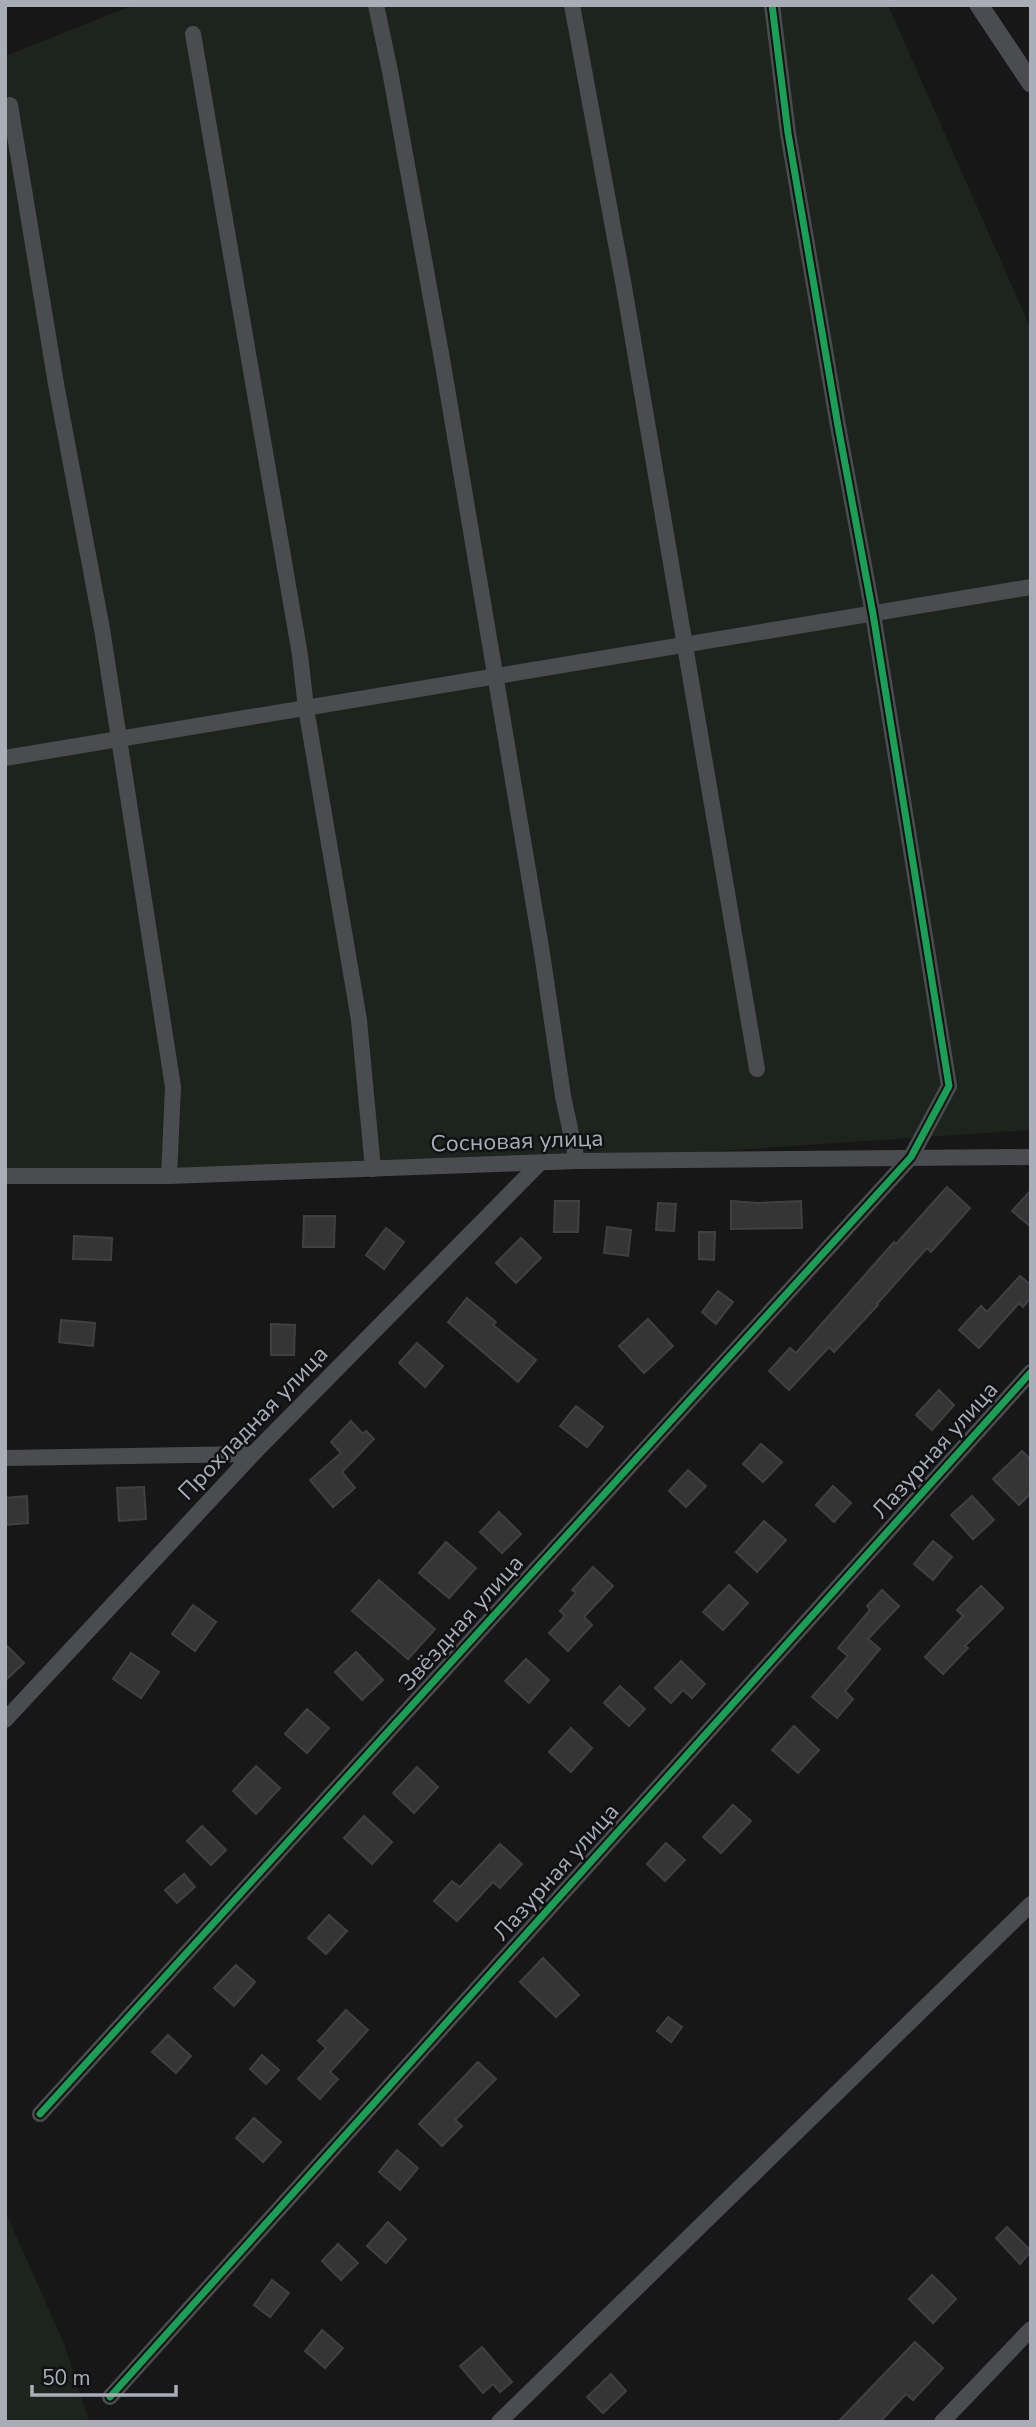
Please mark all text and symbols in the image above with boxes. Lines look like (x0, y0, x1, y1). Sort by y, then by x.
street label: Сосновая улица (430, 1122, 604, 1160)
street label: Прохладная улица (171, 1339, 335, 1507)
street label: Лазурная улица (865, 1375, 1005, 1525)
street label: Звёздная улица (391, 1548, 531, 1698)
street label: Лазурная улица (486, 1797, 626, 1947)
scale bar (32, 2354, 175, 2398)
text: 50 m (42, 2364, 91, 2392)

